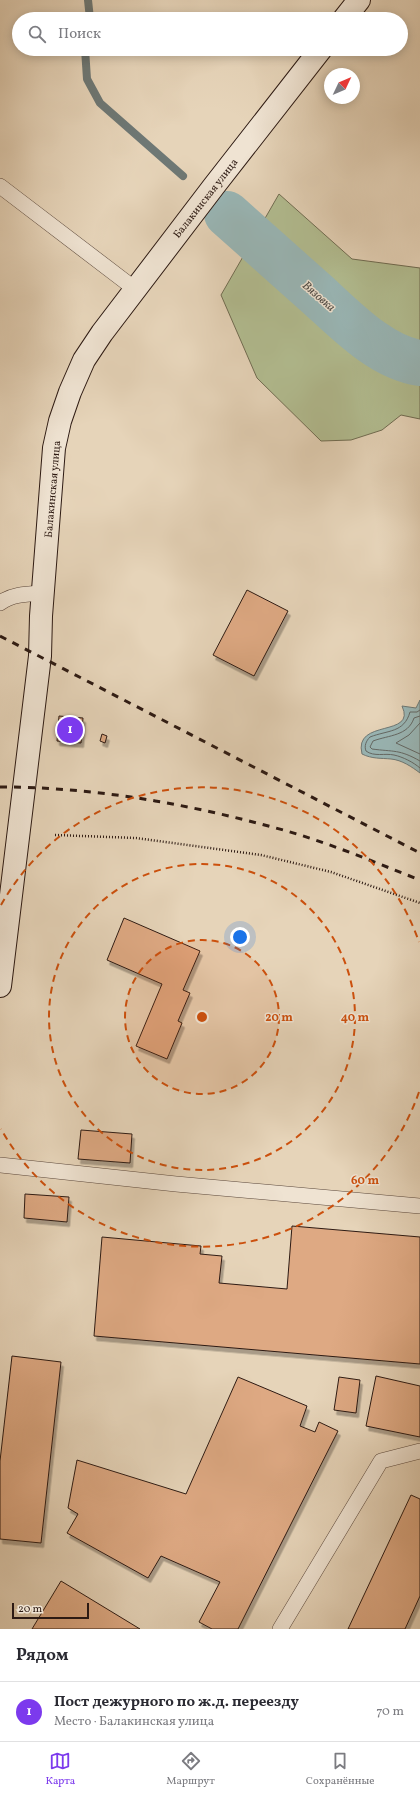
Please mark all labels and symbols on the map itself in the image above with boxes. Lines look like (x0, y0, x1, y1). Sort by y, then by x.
north arrow (324, 68, 360, 104)
street label: Балакинская улица (170, 155, 242, 242)
water label: Вязовка (298, 278, 339, 316)
street label: Балакинская улица (42, 439, 65, 538)
pin: 1 (57, 715, 83, 745)
your location (230, 927, 250, 947)
centre of rings (195, 1010, 209, 1024)
text: 20 m (265, 1010, 293, 1026)
text: 40 m (341, 1010, 370, 1026)
text: 60 m (351, 1173, 379, 1189)
scale bar (12, 1601, 89, 1620)

